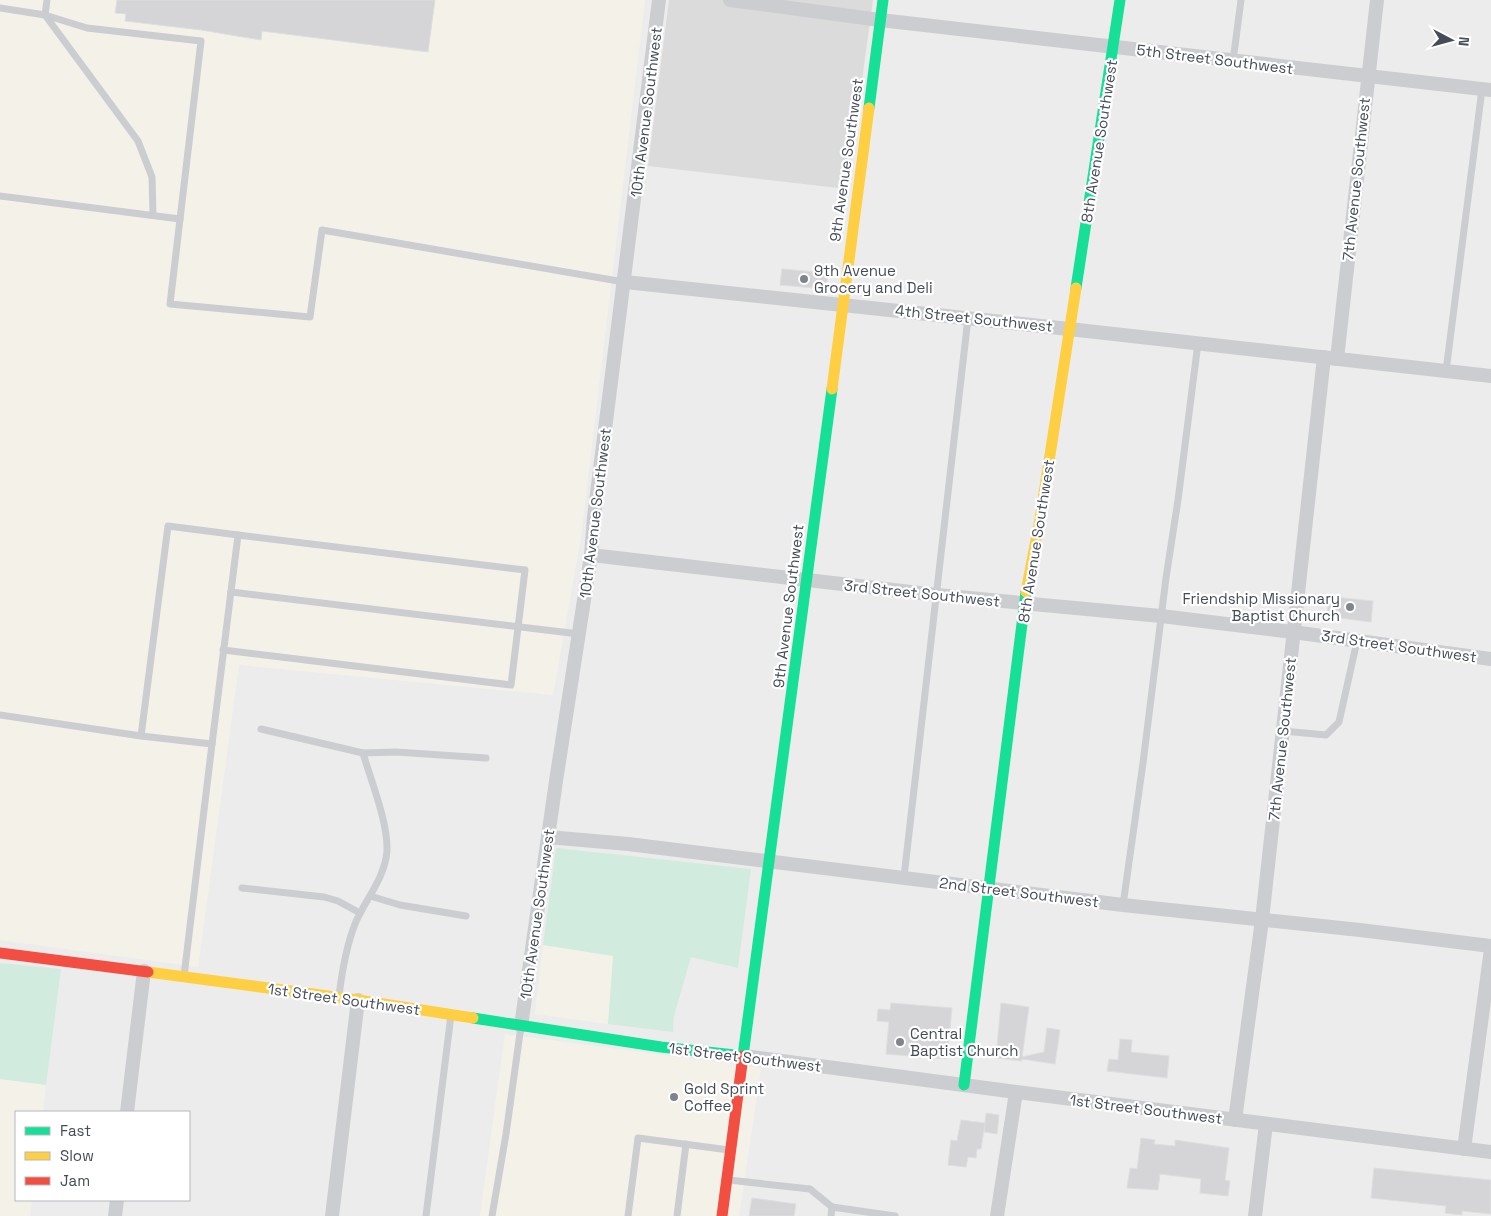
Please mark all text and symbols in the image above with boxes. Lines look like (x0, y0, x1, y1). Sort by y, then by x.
north arrow (1426, 15, 1476, 65)
street label: 10th Avenue Southwest (626, 26, 666, 198)
text: N (1454, 36, 1473, 47)
street label: 5th Street Southwest (1136, 40, 1294, 78)
street label: 8th Avenue Southwest (1077, 58, 1121, 224)
street label: 9th Avenue Southwest (825, 77, 867, 243)
street label: 7th Avenue Southwest (1338, 96, 1374, 262)
place label: 9th Avenue Grocery and Deli (814, 261, 933, 297)
marker: 9th Avenue Grocery and Deli (798, 273, 810, 285)
street label: 4th Street Southwest (894, 300, 1054, 336)
street label: 10th Avenue Southwest (575, 427, 615, 599)
street label: 8th Avenue Southwest (1014, 458, 1058, 624)
street label: 9th Avenue Southwest (769, 523, 807, 689)
street label: 3rd Street Southwest (843, 575, 1001, 611)
place label: Friendship Missionary Baptist Church (1182, 589, 1340, 625)
marker: Friendship Missionary Baptist Church (1344, 601, 1356, 613)
street label: 3rd Street Southwest (1320, 626, 1478, 666)
street label: 7th Avenue Southwest (1264, 656, 1300, 822)
street label: 10th Avenue Southwest (516, 828, 558, 1000)
street label: 2nd Street Southwest (938, 873, 1100, 911)
street label: 1st Street Southwest (267, 979, 421, 1019)
place label: Central Baptist Church (910, 1024, 1018, 1060)
marker: Central Baptist Church (894, 1036, 906, 1048)
street label: 1st Street Southwest (668, 1038, 822, 1076)
place label: Gold Sprint Coffee (684, 1079, 765, 1115)
street label: 1st Street Southwest (1069, 1090, 1223, 1128)
marker: Gold Sprint Coffee (668, 1091, 680, 1103)
legend (15, 1111, 190, 1201)
text: Fast (60, 1121, 91, 1140)
text: Slow (60, 1146, 94, 1165)
text: Jam (60, 1171, 90, 1190)

